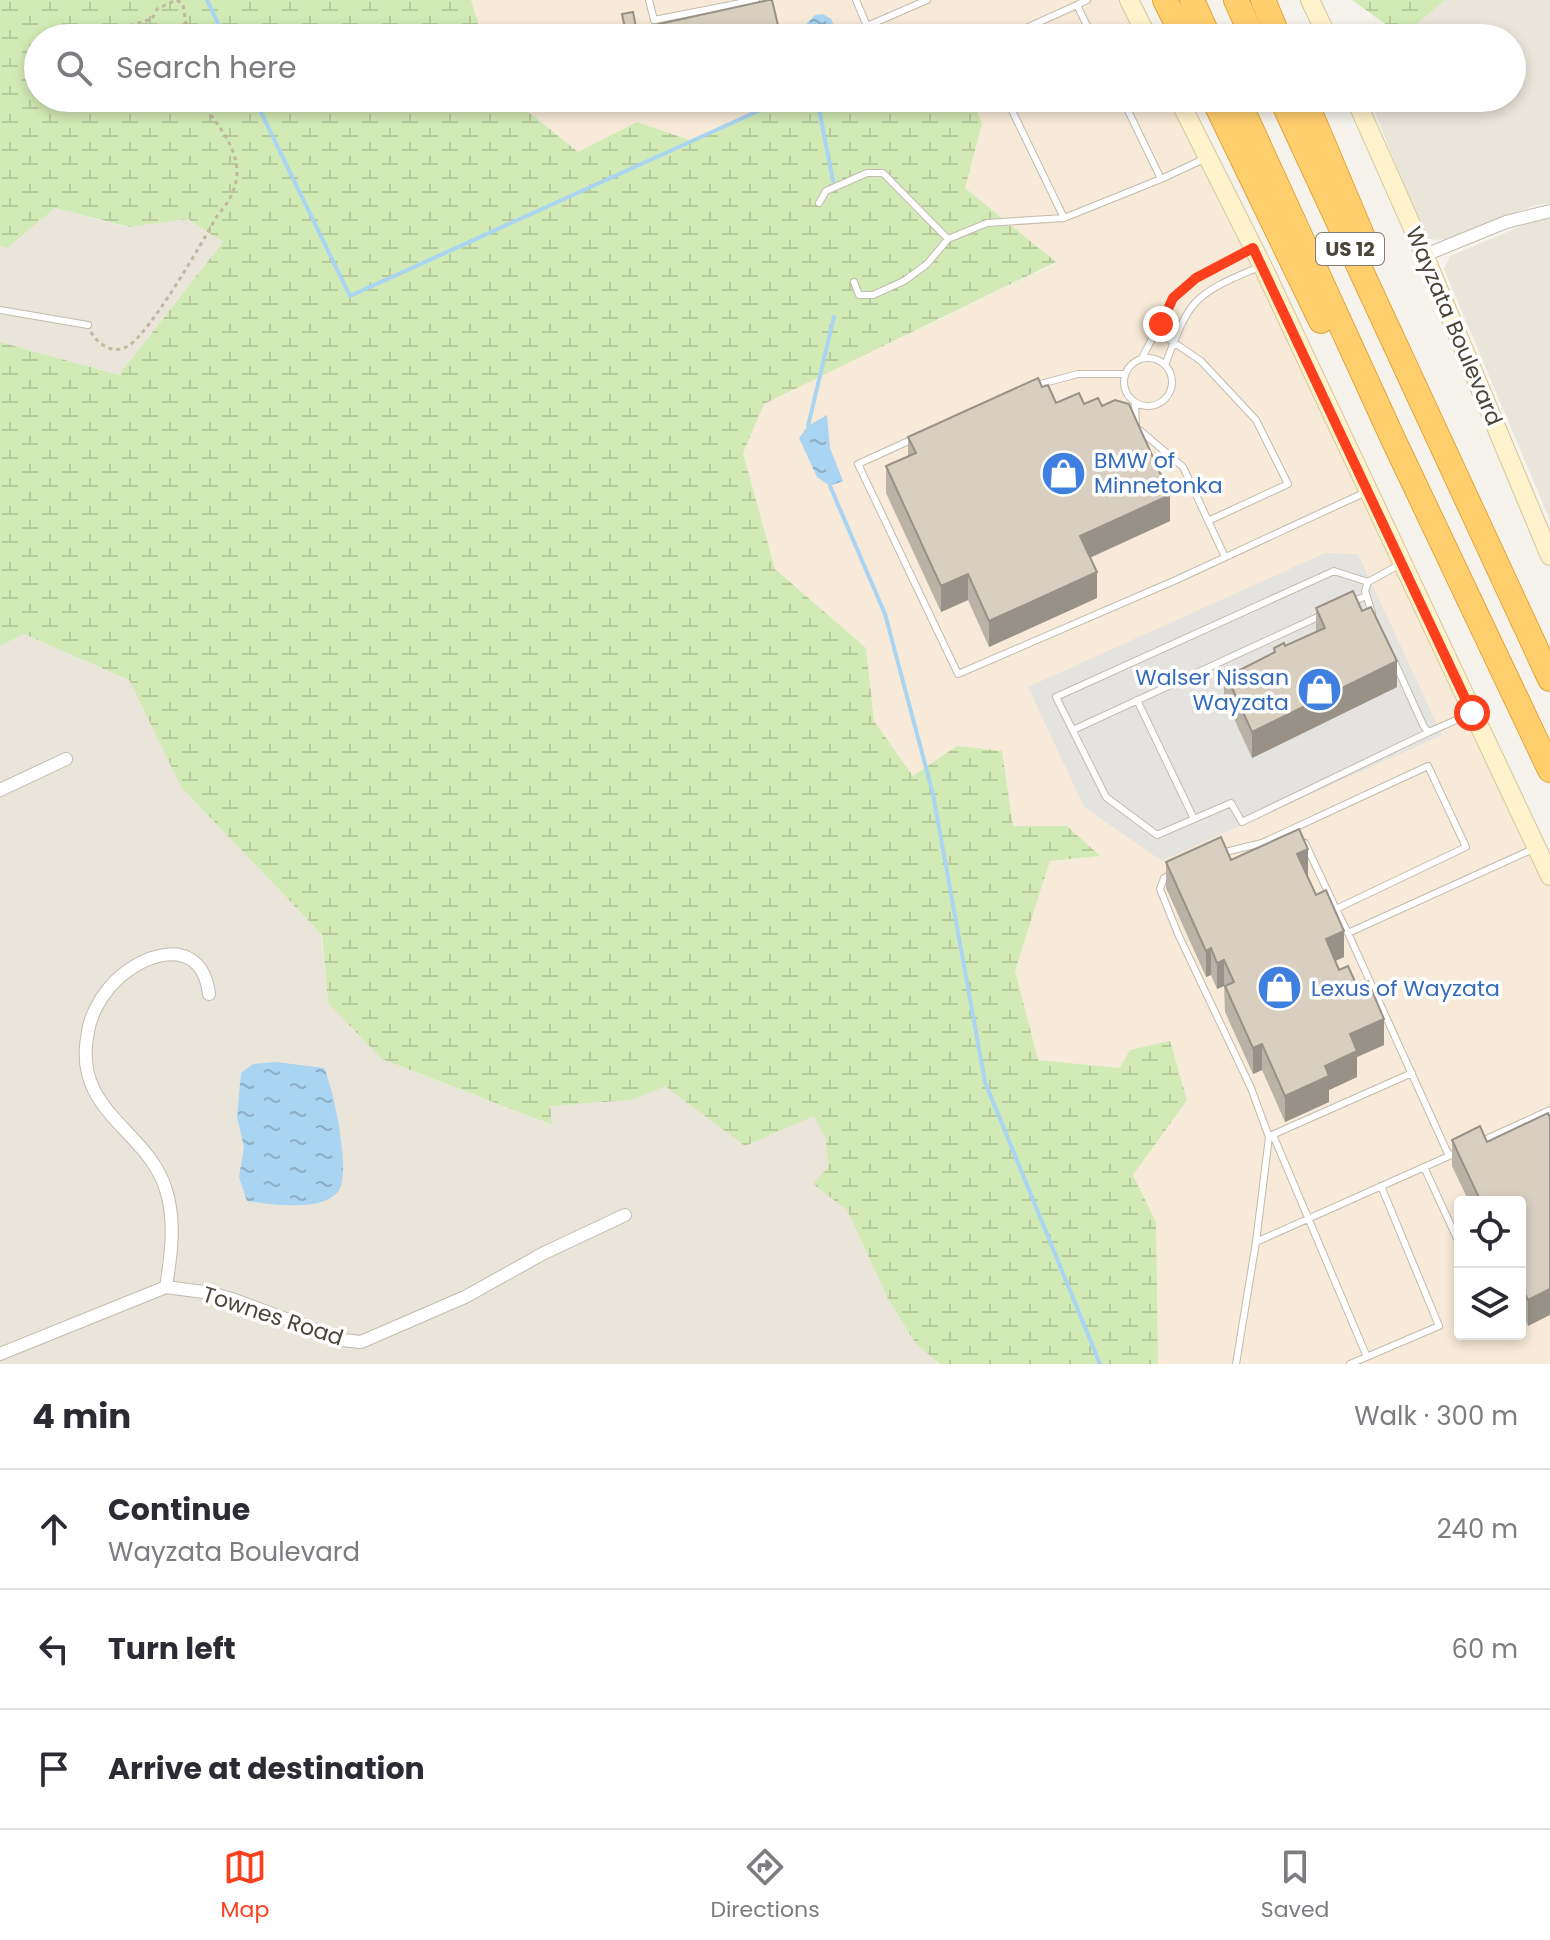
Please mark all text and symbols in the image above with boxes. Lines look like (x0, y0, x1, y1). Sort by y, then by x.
search box (24, 24, 1526, 112)
icon: search (52, 46, 96, 90)
text: Search here (116, 46, 297, 89)
street label: Wayzata Boulevard (1398, 222, 1510, 430)
road number: US 12 (1316, 233, 1384, 265)
route end (1143, 306, 1179, 342)
place label: BMW of Minnetonka (1094, 445, 1223, 501)
shop icon: BMW of Minnetonka (1039, 449, 1087, 497)
place label: Walser Nissan Wayzata (1135, 662, 1289, 718)
shop icon: Walser Nissan Wayzata (1296, 666, 1344, 714)
route start (1454, 695, 1490, 731)
shop icon: Lexus of Wayzata (1256, 964, 1304, 1012)
place label: Lexus of Wayzata (1311, 973, 1500, 1004)
map controls (1454, 1196, 1526, 1340)
button: locate (1454, 1196, 1526, 1268)
button: layers (1454, 1268, 1526, 1340)
street label: Townes Road (199, 1279, 347, 1353)
text: 4 min (32, 1392, 131, 1440)
text: Walk · 300 m (1354, 1398, 1518, 1434)
text: Continue (108, 1488, 250, 1531)
icon: ahead (32, 1507, 76, 1551)
text: 240 m (1437, 1511, 1518, 1547)
text: Wayzata Boulevard (108, 1534, 360, 1570)
icon: left (32, 1627, 76, 1671)
text: Turn left (108, 1627, 236, 1670)
text: 60 m (1451, 1631, 1518, 1667)
icon: arrive (32, 1747, 76, 1791)
text: Arrive at destination (108, 1747, 425, 1790)
tab: Map (221, 1845, 269, 1926)
tab: Directions (710, 1845, 820, 1926)
tab: Saved (1261, 1845, 1329, 1926)

